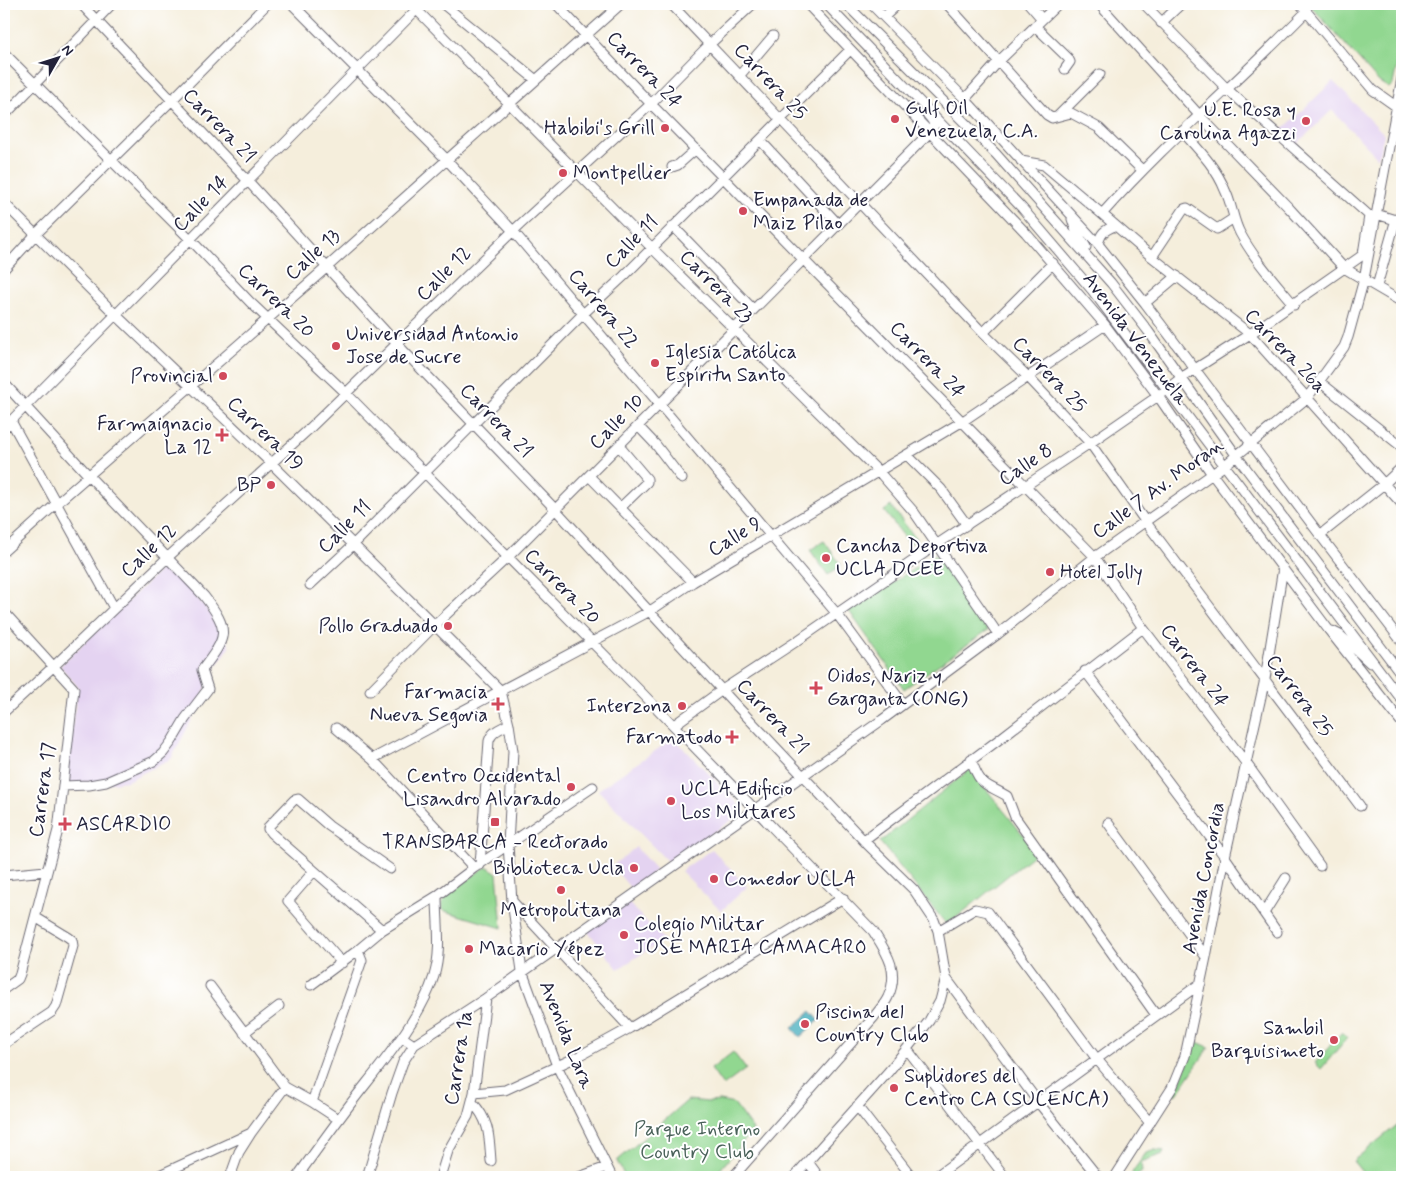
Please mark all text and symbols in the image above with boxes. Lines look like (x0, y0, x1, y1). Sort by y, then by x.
street label: Carrera 24 (600, 25, 688, 115)
north arrow (32, 32, 82, 82)
street label: Carrera 25 (727, 37, 813, 127)
text: N (57, 41, 77, 60)
street label: Carrera 21 (176, 83, 262, 169)
place label: Gulf Oil Venezuela, C.A. (905, 95, 1038, 145)
place label: U.E. Rosa y Carolina Agazzi (1160, 97, 1296, 147)
marker: Gulf Oil Venezuela, C.A. (889, 113, 901, 125)
place label: Habibi's Grill (544, 115, 655, 142)
marker: U.E. Rosa y Carolina Agazzi (1300, 115, 1312, 127)
marker: Habibi's Grill (659, 122, 671, 134)
place label: Montpellier (573, 160, 671, 187)
marker: Montpellier (557, 167, 569, 179)
street label: Calle 14 (167, 170, 235, 238)
place label: Empanada de Maiz Pilao (753, 187, 869, 237)
marker: Empanada de Maiz Pilao (737, 205, 749, 217)
street label: Calle 11 (599, 209, 665, 275)
street label: Calle 13 (280, 223, 346, 287)
street label: Calle 12 (410, 240, 478, 308)
street label: Carrera 23 (673, 244, 759, 330)
street label: Carrera 20 (232, 257, 320, 345)
street label: Carrera 22 (562, 263, 644, 355)
street label: Avenida Venezuela (1076, 267, 1195, 412)
street label: Carrera 26a (1238, 303, 1332, 399)
street label: Carrera 24 (883, 315, 971, 405)
place label: Universidad Antonio Jose de Sucre (346, 321, 518, 371)
street label: Carrera 25 (1006, 331, 1092, 419)
place label: Iglesia Católica Espíritu Santo (665, 339, 797, 389)
marker: Universidad Antonio Jose de Sucre (330, 340, 342, 352)
marker: Iglesia Católica Espíritu Santo (649, 357, 661, 369)
place label: Provincial (131, 363, 213, 390)
marker: Provincial (217, 370, 229, 382)
street label: Carrera 21 (453, 378, 539, 464)
street label: Calle 10 (583, 388, 651, 456)
street label: Carrera 19 (221, 391, 309, 477)
place label: Farmaignacio La 12 (97, 411, 212, 461)
marker: Farmaignacio La 12 (216, 429, 228, 441)
street label: Calle 7 Av. Moran (1087, 432, 1229, 546)
street label: Calle 8 (994, 437, 1058, 493)
place label: BP (237, 472, 262, 499)
marker: BP (265, 479, 277, 491)
street label: Calle 11 (312, 494, 378, 560)
street label: Calle 9 (703, 510, 767, 564)
street label: Calle 12 (115, 518, 183, 584)
place label: Cancha Deportiva UCLA DCEE (836, 533, 988, 583)
street label: Carrera 20 (518, 543, 606, 631)
marker: Cancha Deportiva UCLA DCEE (820, 552, 832, 564)
place label: Hotel Jolly (1060, 559, 1143, 586)
marker: Hotel Jolly (1044, 566, 1056, 578)
place label: Pollo Graduado (319, 613, 438, 640)
street label: Carrera 24 (1154, 619, 1234, 713)
marker: Pollo Graduado (442, 620, 454, 632)
street label: Carrera 25 (1259, 649, 1339, 743)
place label: Oidos, Nariz y Garganta (ONG) (827, 663, 968, 714)
street label: Carrera 21 (730, 673, 814, 761)
place label: Farmacia Nueva Segovia (370, 679, 488, 729)
marker: Oidos, Nariz y Garganta (ONG) (809, 681, 823, 695)
place label: Interzona (586, 693, 672, 720)
marker: Farmacia Nueva Segovia (492, 698, 504, 710)
marker: Interzona (676, 700, 688, 712)
place label: Farmatodo (626, 724, 722, 751)
marker: Farmatodo (726, 731, 738, 743)
street label: Carrera 17 (23, 741, 63, 839)
place label: Centro Occidental Lisandro Alvarado (403, 763, 561, 813)
place label: UCLA Edificio Los Militares (681, 776, 796, 826)
marker: Centro Occidental Lisandro Alvarado (565, 781, 577, 793)
marker: UCLA Edificio Los Militares (665, 795, 677, 807)
street label: Avenida Concordia (1176, 800, 1232, 956)
place label: ASCARDIO (76, 811, 172, 838)
marker: TRANSBARCA - Rectorado (489, 816, 501, 828)
marker: ASCARDIO (58, 817, 72, 831)
place label: TRANSBARCA - Rectorado (382, 829, 608, 856)
place label: Biblioteca Ucla (493, 855, 624, 882)
marker: Biblioteca Ucla (628, 862, 640, 874)
place label: Comedor UCLA (724, 866, 856, 893)
marker: Comedor UCLA (708, 873, 720, 885)
marker: Metropolitana (555, 884, 567, 896)
place label: Metropolitana (501, 897, 621, 924)
place label: Colegio Militar JOSE MARIA CAMACARO (634, 911, 867, 961)
marker: Colegio Militar JOSE MARIA CAMACARO (618, 929, 630, 941)
place label: Macario Yépez (479, 936, 604, 963)
marker: Macario Yépez (463, 943, 475, 955)
street label: Avenida Lara (532, 977, 600, 1094)
place label: Piscina del Country Club (815, 999, 929, 1049)
street label: Carrera 1a (438, 1009, 480, 1107)
place label: Sambil Barquisimeto (1211, 1015, 1324, 1065)
marker: Piscina del Country Club (799, 1018, 811, 1030)
marker: Sambil Barquisimeto (1328, 1034, 1340, 1046)
place label: Suplidores del Centro CA (SUCENCA) (904, 1063, 1108, 1113)
marker: Suplidores del Centro CA (SUCENCA) (888, 1082, 900, 1094)
park label: Parque Interno Country Club (634, 1116, 760, 1166)

